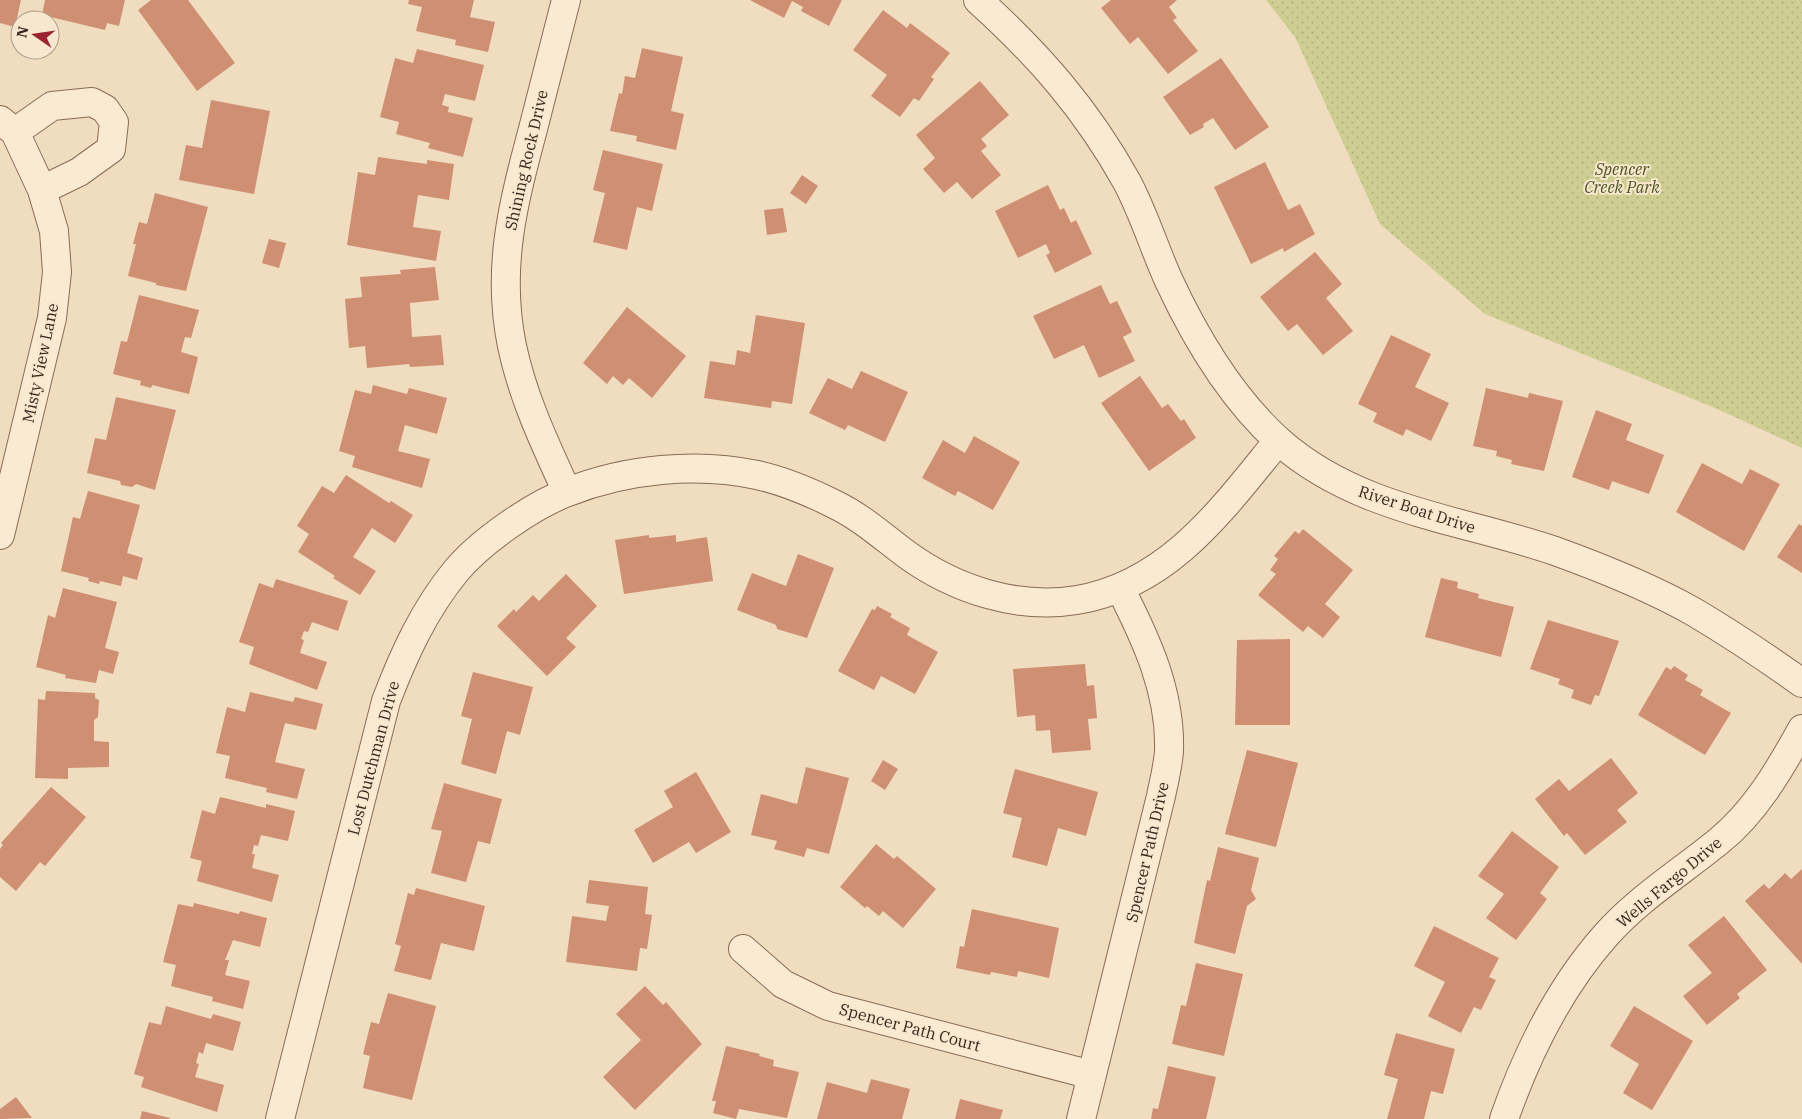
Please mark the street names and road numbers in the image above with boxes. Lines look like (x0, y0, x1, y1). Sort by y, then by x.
street label: Shining Rock Drive (500, 88, 552, 232)
street label: Misty View Lane (18, 301, 62, 425)
street label: River Boat Drive (1356, 481, 1478, 537)
street label: Lost Dutchman Drive (343, 679, 403, 837)
street label: Spencer Path Drive (1121, 780, 1173, 924)
street label: Wells Fargo Drive (1612, 832, 1726, 932)
street label: Spencer Path Court (837, 999, 983, 1056)

